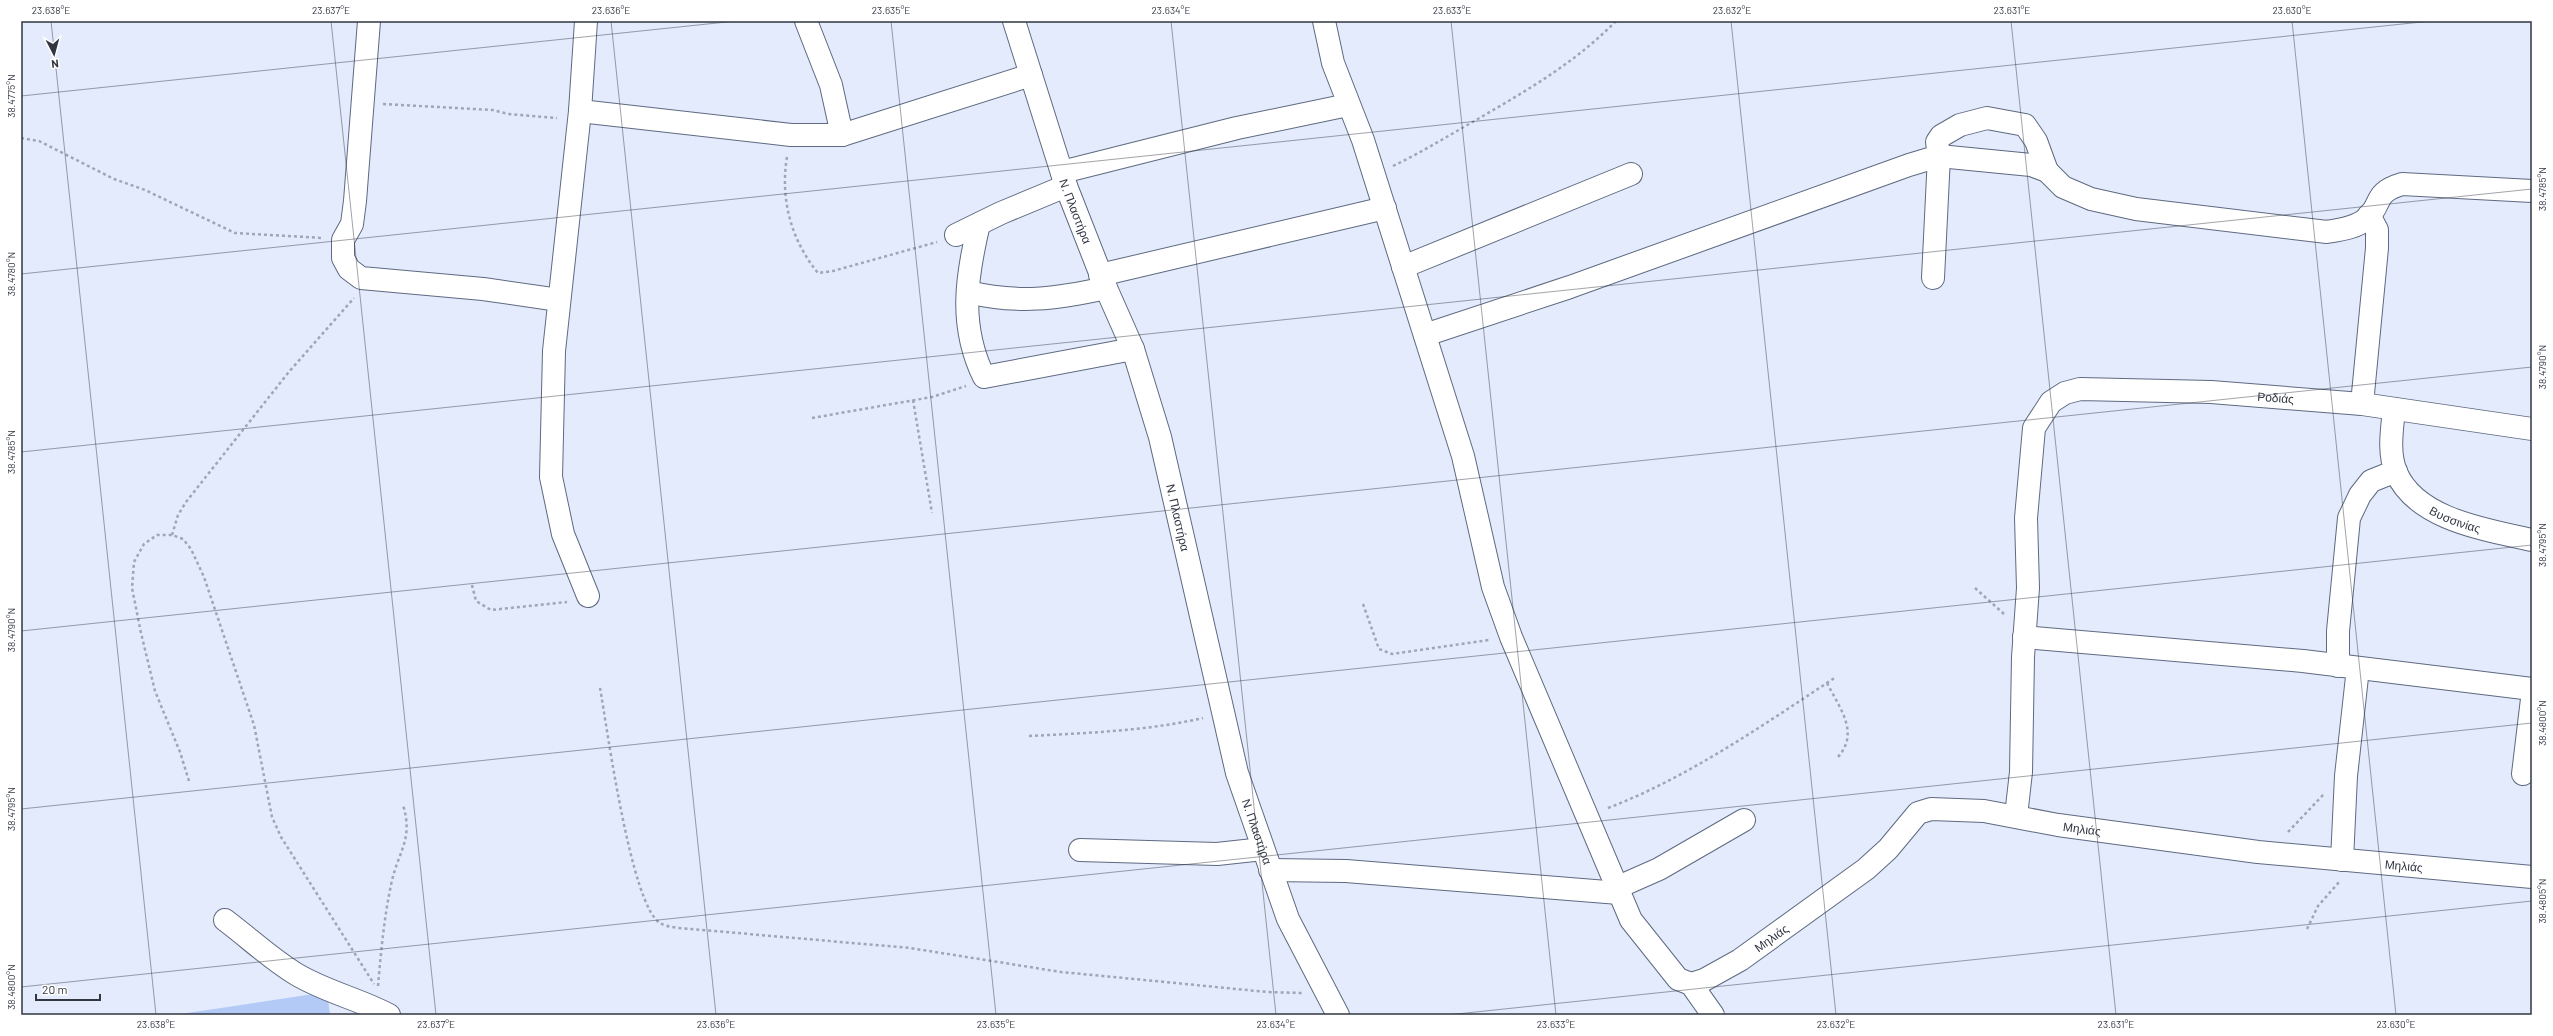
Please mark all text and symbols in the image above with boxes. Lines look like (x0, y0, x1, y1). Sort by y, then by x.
text: 23.638°E (32, 4, 70, 16)
text: 23.637°E (312, 4, 350, 16)
text: 23.636°E (592, 4, 630, 16)
text: 23.635°E (872, 4, 910, 16)
text: 23.634°E (1152, 4, 1190, 16)
text: 23.633°E (1433, 4, 1471, 16)
text: 23.632°E (1713, 4, 1751, 16)
text: 23.631°E (1994, 4, 2030, 16)
text: 23.630°E (2272, 4, 2312, 16)
north arrow (34, 34, 74, 74)
text: N (51, 58, 59, 71)
text: 38.4775°N (5, 74, 17, 118)
text: 38.4785°N (2536, 167, 2548, 211)
street label: Ν. Πλαστήρα (1057, 177, 1095, 246)
text: 38.4780°N (5, 252, 17, 296)
text: 38.4790°N (2536, 345, 2548, 389)
street label: Ροδιάς (2257, 389, 2295, 407)
text: 38.4785°N (5, 430, 17, 474)
street label: Ν. Πλαστήρα (1164, 483, 1193, 553)
street label: Βυσσινίας (2427, 503, 2483, 536)
text: 38.4795°N (2536, 523, 2548, 567)
text: 38.4790°N (5, 608, 17, 652)
text: 38.4800°N (2536, 700, 2548, 746)
text: 38.4795°N (5, 787, 17, 831)
street label: Ν. Πλαστήρα (1240, 797, 1275, 866)
street label: Μηλιάς (2062, 819, 2102, 839)
street label: Μηλιάς (2384, 857, 2424, 875)
text: 38.4805°N (2536, 878, 2548, 924)
street label: Μηλιάς (1751, 921, 1791, 954)
text: 38.4800°N (5, 964, 17, 1010)
scale bar (36, 976, 100, 1002)
text: 20 m (42, 982, 68, 996)
text: 23.638°E (137, 1018, 175, 1030)
text: 23.637°E (417, 1018, 455, 1030)
text: 23.636°E (697, 1018, 735, 1030)
text: 23.635°E (977, 1018, 1015, 1030)
text: 23.634°E (1257, 1018, 1295, 1030)
text: 23.633°E (1537, 1018, 1575, 1030)
text: 23.632°E (1817, 1018, 1855, 1030)
text: 23.631°E (2098, 1018, 2134, 1030)
text: 23.630°E (2376, 1018, 2416, 1030)

